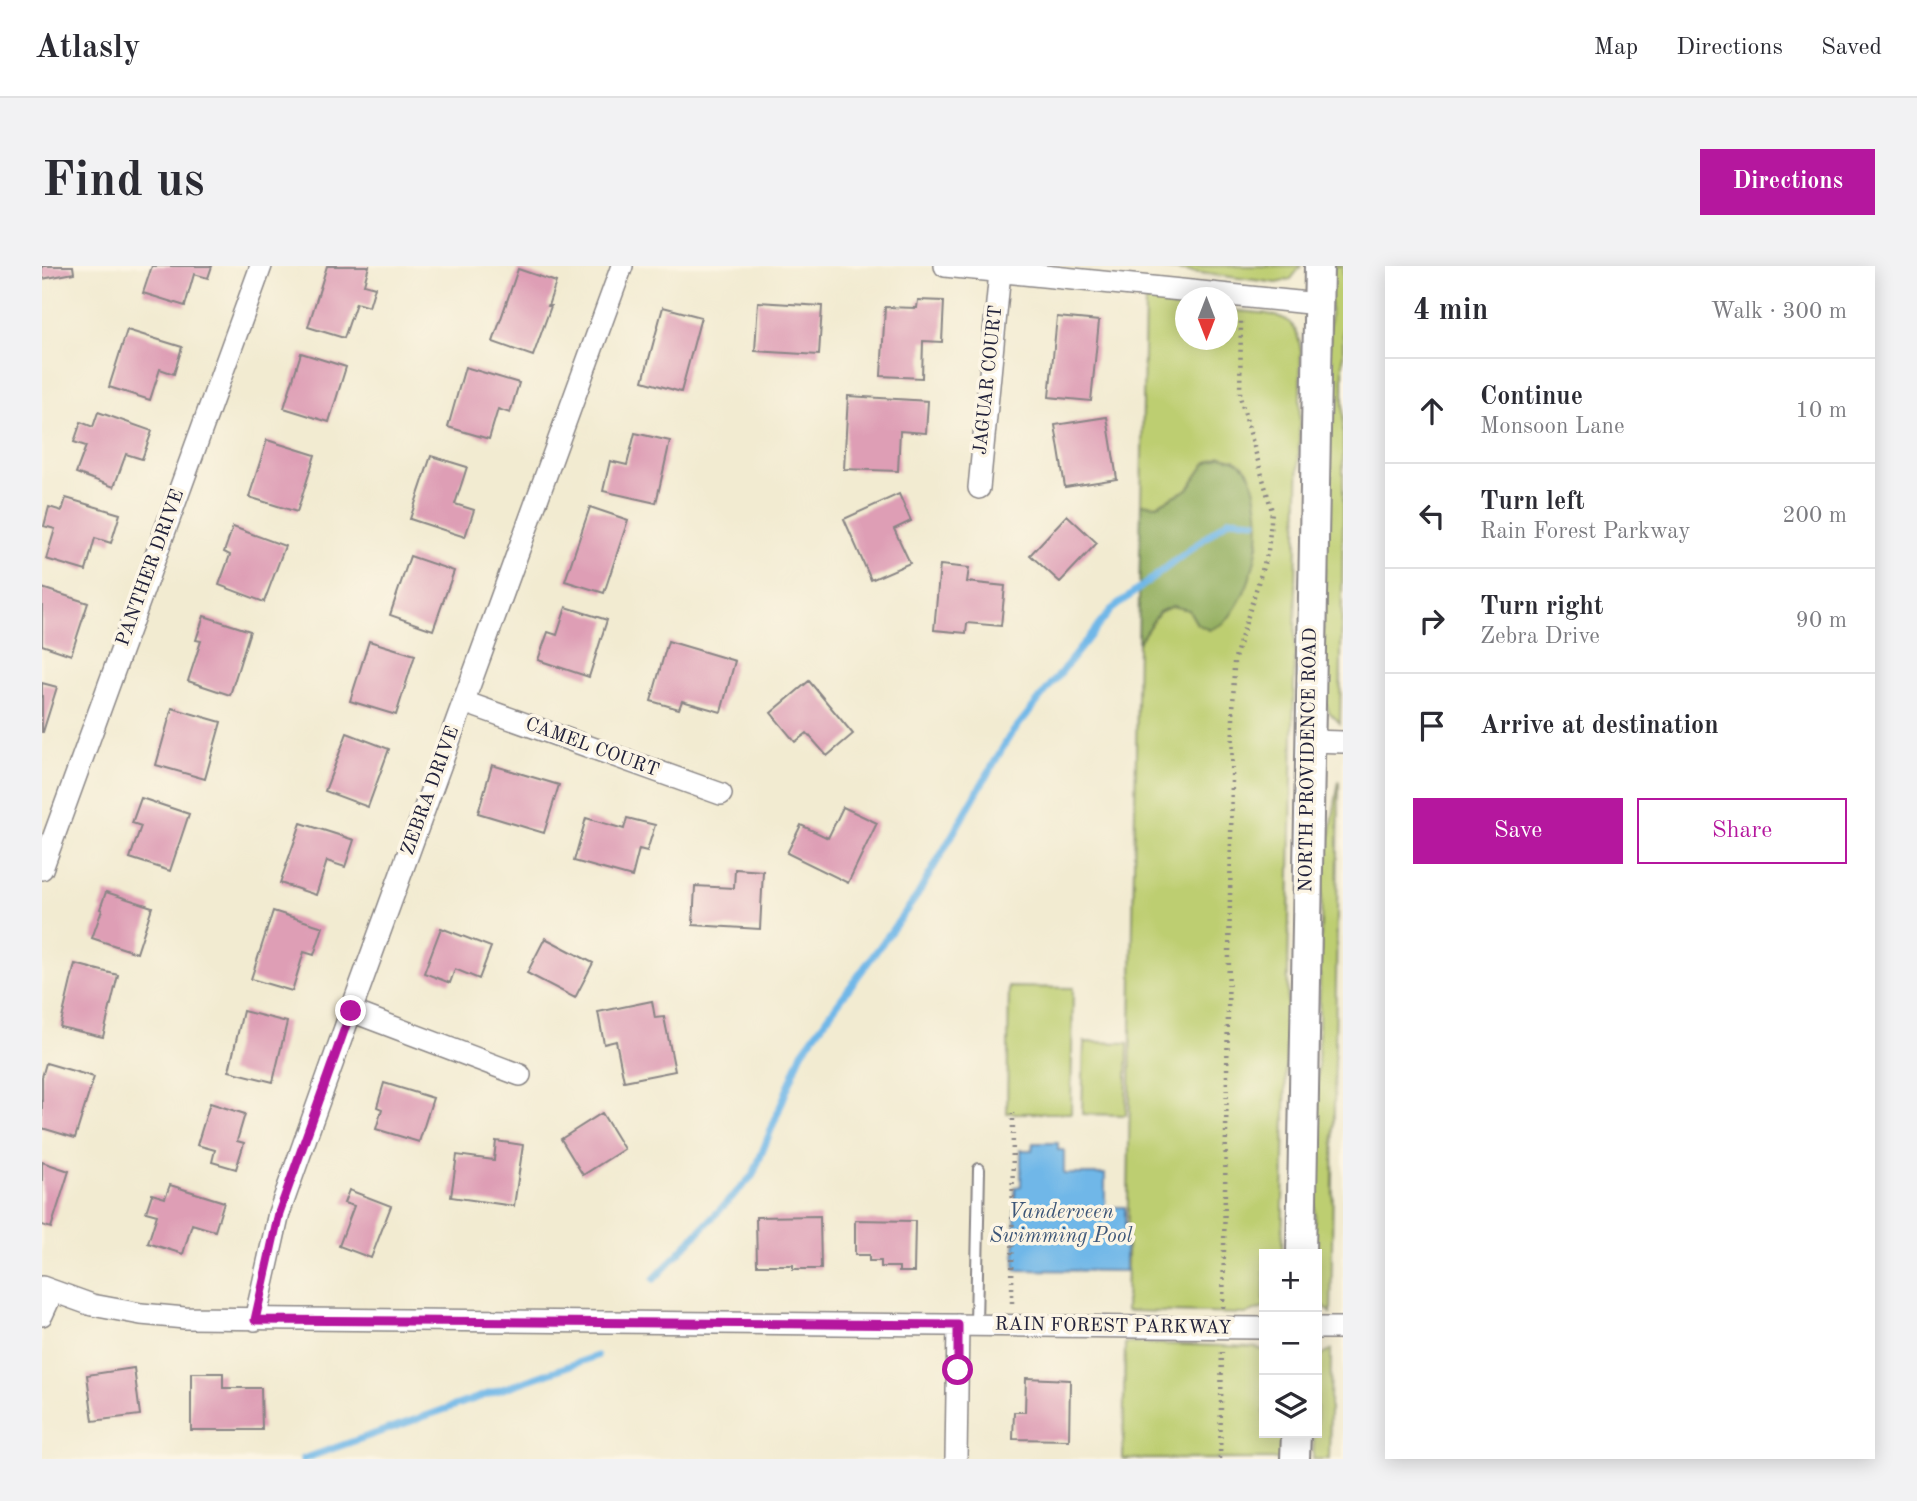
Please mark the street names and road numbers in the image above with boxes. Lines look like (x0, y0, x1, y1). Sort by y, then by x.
street label: JAGUAR COURT (972, 304, 1006, 456)
street label: PANTHER DRIVE (114, 487, 188, 649)
street label: NORTH PROVIDENCE ROAD (1297, 628, 1321, 892)
street label: CAMEL COURT (523, 715, 661, 781)
street label: ZEBRA DRIVE (399, 724, 463, 858)
street label: RAIN FOREST PARKWAY (994, 1315, 1232, 1339)

